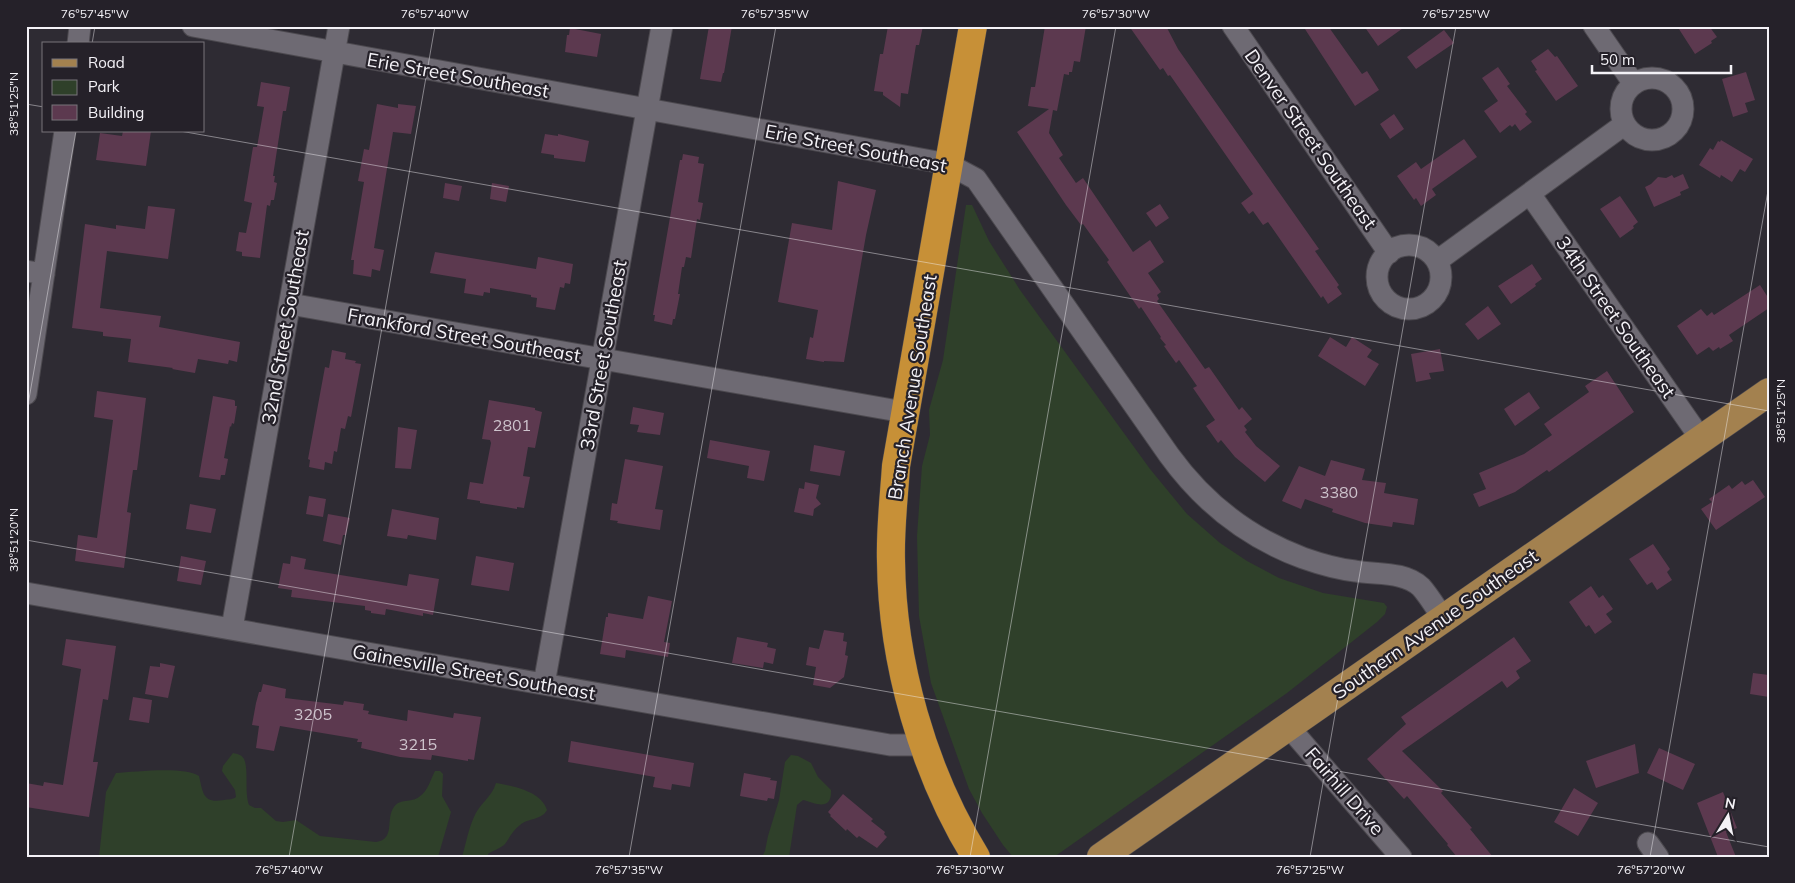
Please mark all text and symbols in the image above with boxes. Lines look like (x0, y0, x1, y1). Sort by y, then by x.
text: 76°57'45"W (61, 6, 129, 21)
text: 76°57'40"W (401, 6, 469, 21)
text: 76°57'35"W (741, 6, 809, 21)
text: 76°57'30"W (1082, 6, 1150, 21)
text: 76°57'25"W (1422, 6, 1490, 21)
legend (42, 42, 205, 132)
scale bar (1592, 42, 1731, 74)
street label: Denver Street Southeast (1240, 44, 1383, 234)
street label: Erie Street Southeast (365, 47, 551, 103)
text: 50 m (1600, 50, 1635, 69)
text: Road (88, 53, 125, 72)
text: 38°51'25"N (6, 72, 21, 136)
text: Park (88, 77, 120, 96)
text: Building (88, 103, 144, 122)
street label: Erie Street Southeast (763, 119, 949, 177)
street label: 32nd Street Southeast (256, 228, 314, 426)
street label: 34th Street Southeast (1551, 231, 1681, 403)
street label: 33rd Street Southeast (574, 258, 632, 452)
street label: Branch Avenue Southeast (882, 272, 942, 501)
street label: Frankford Street Southeast (346, 303, 583, 367)
text: 38°51'25"N (1773, 379, 1788, 443)
house number: 2801 (493, 415, 531, 435)
house number: 3380 (1320, 482, 1358, 502)
text: 38°51'20"N (6, 508, 21, 572)
street label: Southern Avenue Southeast (1328, 544, 1543, 704)
street label: Gainesville Street Southeast (351, 639, 598, 705)
house number: 3205 (294, 704, 332, 724)
house number: 3215 (399, 734, 437, 754)
street label: Fairhill Drive (1300, 742, 1390, 840)
north arrow (1702, 790, 1752, 840)
text: N (1723, 793, 1737, 813)
text: 76°57'40"W (255, 862, 323, 877)
text: 76°57'35"W (595, 862, 663, 877)
text: 76°57'30"W (936, 862, 1004, 877)
text: 76°57'25"W (1276, 862, 1344, 877)
text: 76°57'20"W (1617, 862, 1685, 877)

